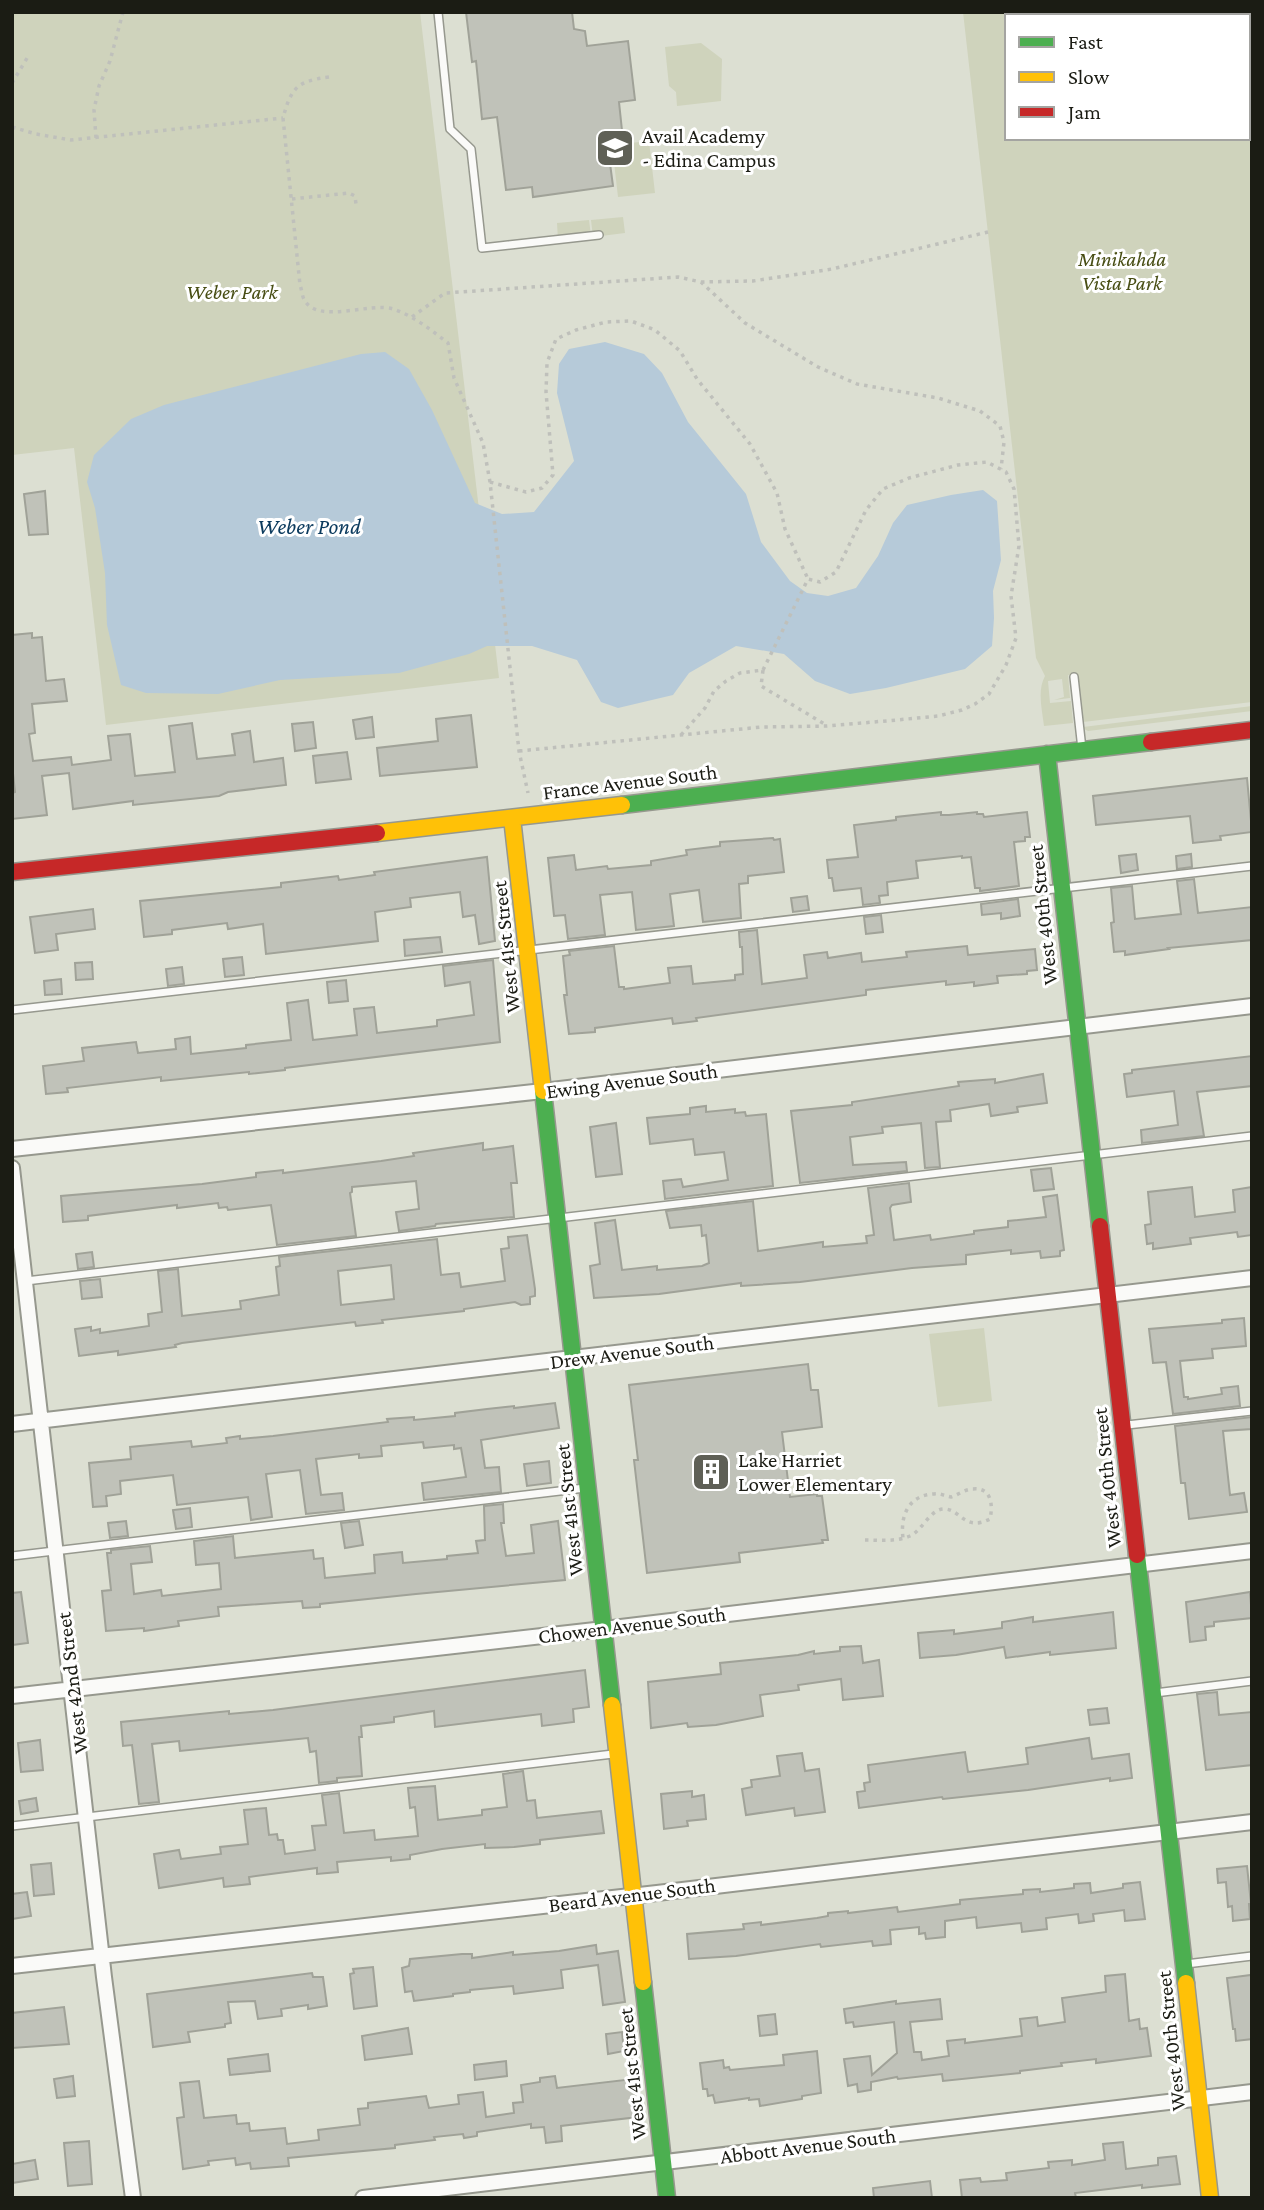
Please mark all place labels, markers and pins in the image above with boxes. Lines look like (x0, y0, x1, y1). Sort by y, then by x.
place label: Avail Academy - Edina Campus (642, 124, 776, 172)
school or university icon: Avail Academy - Edina Campus (594, 127, 636, 169)
place label: Lake Harriet Lower Elementary (738, 1448, 892, 1496)
building icon: Lake Harriet Lower Elementary (690, 1451, 732, 1493)

